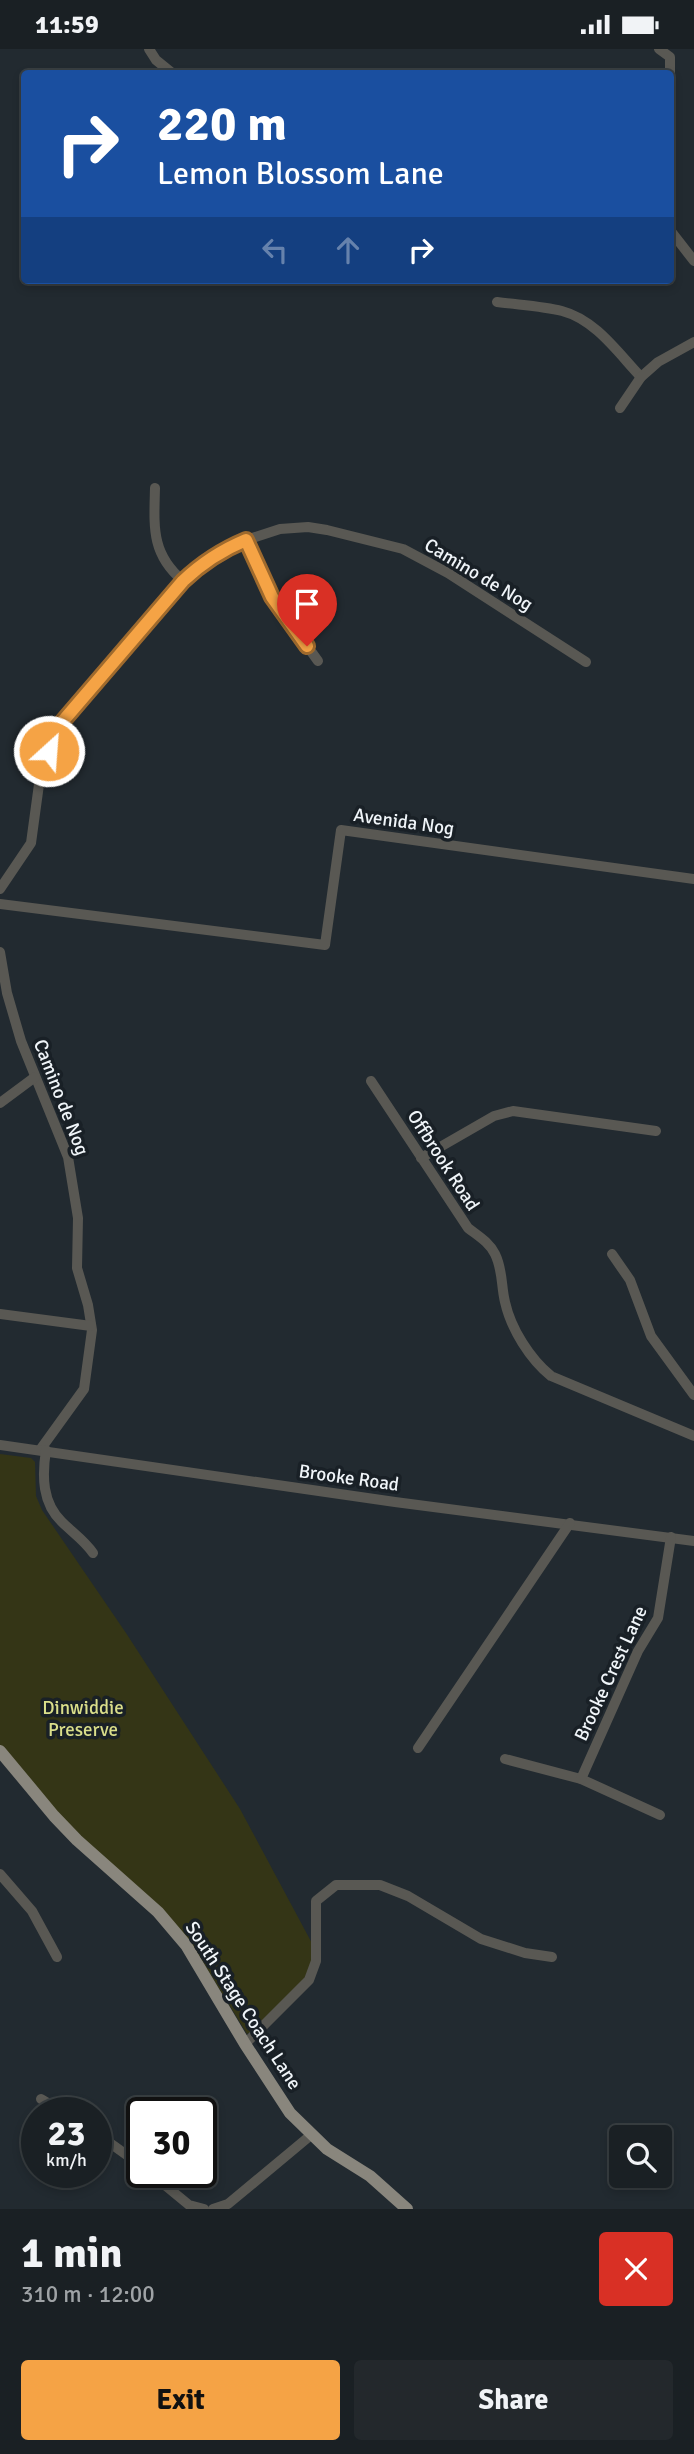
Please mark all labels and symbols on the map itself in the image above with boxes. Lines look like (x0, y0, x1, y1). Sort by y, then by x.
street label: Camino de Nog (420, 533, 537, 617)
pin (277, 574, 337, 646)
position arrow (12, 714, 86, 788)
street label: Avenida Nog (352, 803, 456, 841)
street label: Camino de Nog (28, 1036, 94, 1159)
street label: Offbrook Road (402, 1106, 485, 1216)
street label: Brooke Road (297, 1459, 401, 1497)
street label: Brooke Crest Lane (569, 1602, 653, 1745)
park label: Dinwiddie Preserve (42, 1696, 124, 1742)
street label: South Stage Coach Lane (180, 1917, 307, 2094)
speed limit sign: 30 (126, 2097, 217, 2188)

